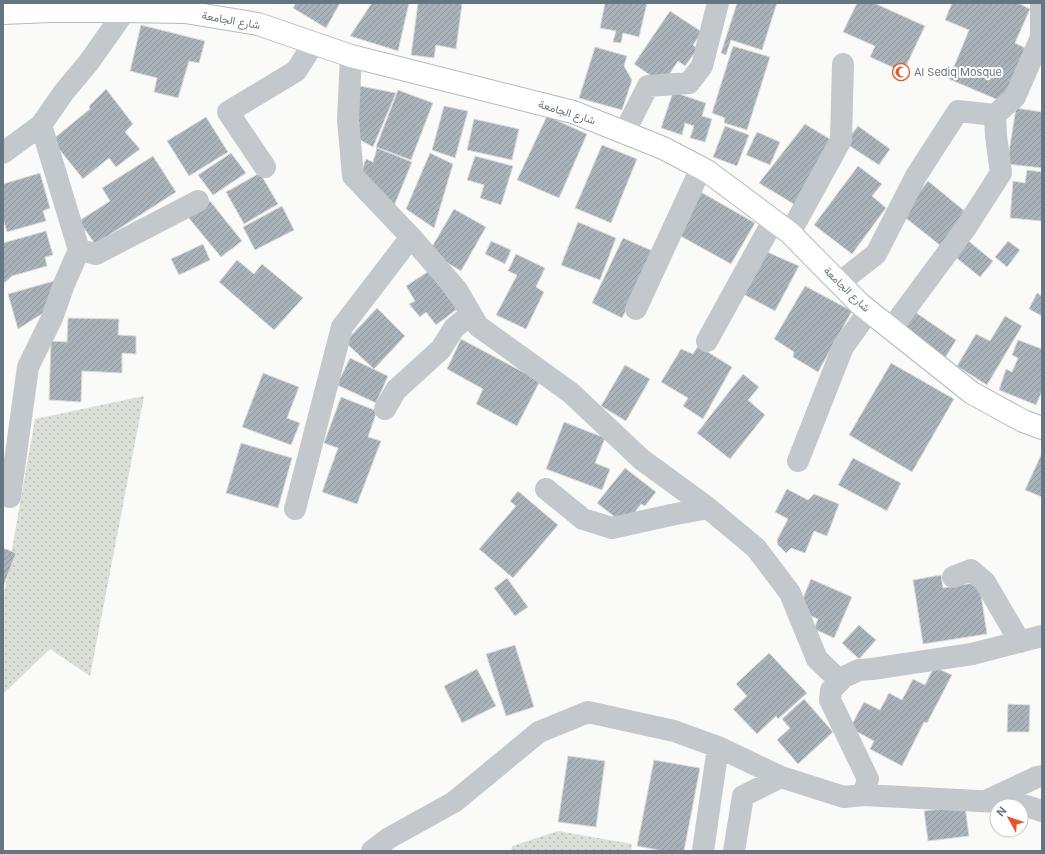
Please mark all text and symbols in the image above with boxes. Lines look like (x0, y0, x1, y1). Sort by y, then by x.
street label: شارع الجامعة (200, 8, 262, 33)
mosque icon: Al Sediq Mosque (891, 62, 911, 82)
place label: Al Sediq Mosque (914, 65, 1002, 79)
street label: شارع الجامعة (536, 97, 598, 128)
street label: شارع الجامعة (820, 263, 873, 316)
north arrow (989, 798, 1029, 838)
text: N (993, 804, 1009, 819)

